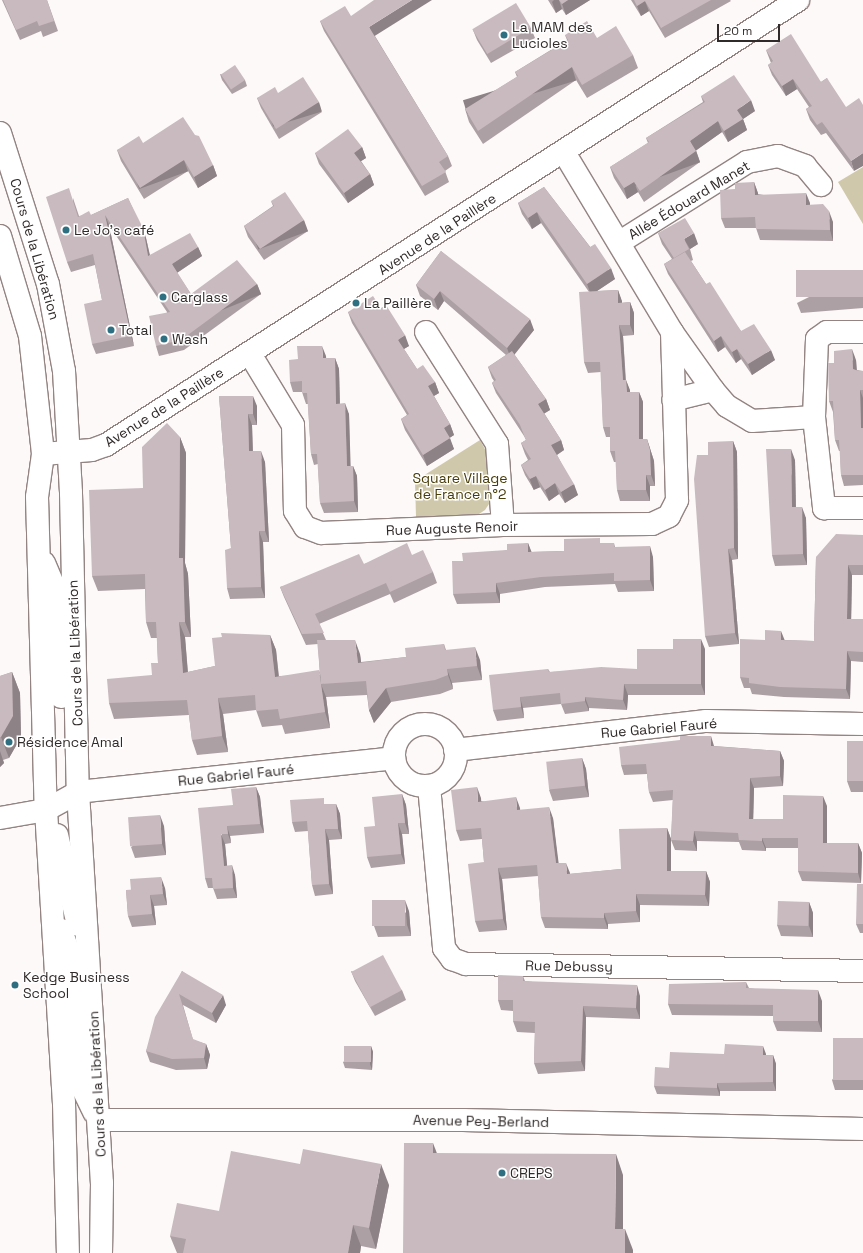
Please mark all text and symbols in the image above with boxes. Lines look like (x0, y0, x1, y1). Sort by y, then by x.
scale bar (719, 16, 782, 42)
place label: La MAM des Lucioles (512, 19, 593, 52)
text: 20 m (724, 23, 752, 39)
marker: La MAM des Lucioles (499, 30, 509, 40)
street label: Allée Édouard Manet (625, 157, 753, 243)
street label: Cours de la Libération (7, 176, 63, 322)
street label: Avenue de la Paillère (375, 190, 499, 278)
place label: Le Jo’s café (74, 222, 154, 238)
marker: Le Jo’s café (61, 225, 71, 235)
place label: Carglass (171, 289, 228, 305)
marker: Carglass (158, 292, 168, 302)
place label: La Paillère (364, 295, 431, 311)
marker: La Paillère (351, 298, 361, 308)
place label: Total (119, 322, 152, 338)
marker: Total (106, 325, 116, 335)
place label: Wash (172, 331, 208, 347)
marker: Wash (159, 334, 169, 344)
street label: Avenue de la Paillère (101, 364, 227, 450)
park label: Square Village de France n°2 (412, 470, 508, 502)
street label: Rue Auguste Renoir (385, 517, 519, 539)
street label: Cours de la Libération (64, 580, 86, 726)
street label: Rue Gabriel Fauré (600, 715, 718, 741)
place label: Résidence Amal (17, 734, 123, 750)
marker: Résidence Amal (4, 737, 14, 747)
street label: Rue Gabriel Fauré (177, 761, 295, 789)
street label: Rue Debussy (525, 957, 613, 975)
place label: Kedge Business School (23, 969, 130, 1002)
marker: Kedge Business School (10, 980, 20, 990)
street label: Cours de la Libération (85, 1010, 109, 1158)
street label: Avenue Pey-Berland (413, 1111, 549, 1131)
place label: CREPS (510, 1165, 553, 1181)
marker: CREPS (497, 1168, 507, 1178)

